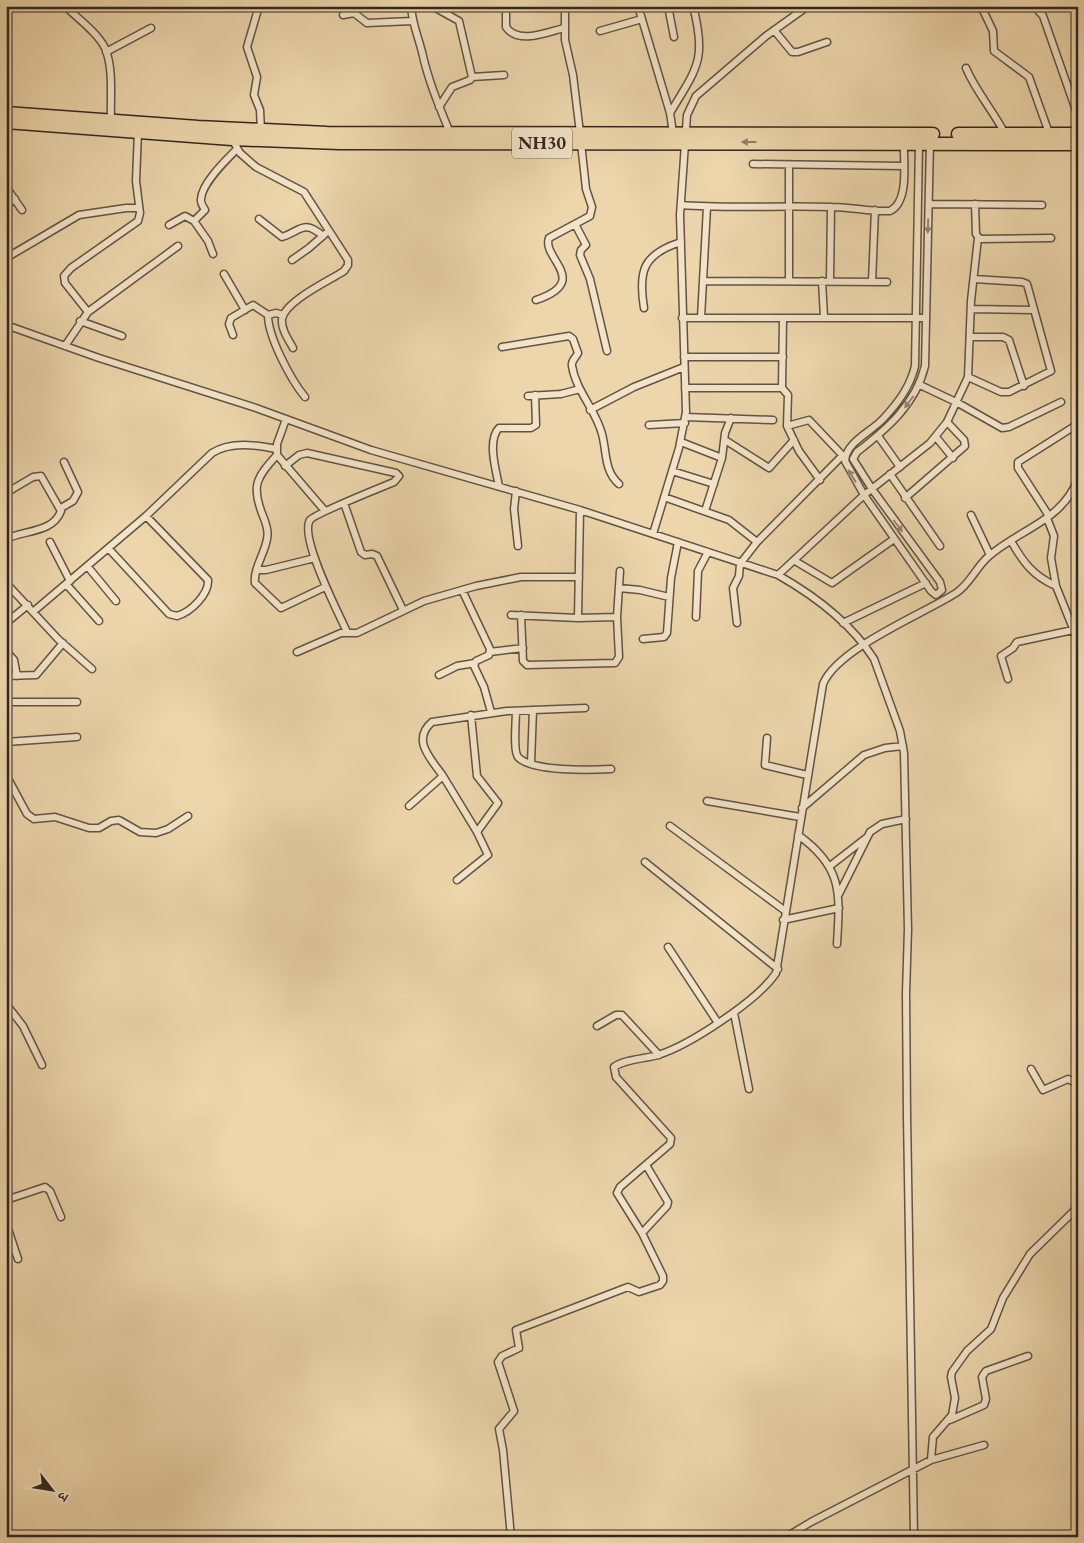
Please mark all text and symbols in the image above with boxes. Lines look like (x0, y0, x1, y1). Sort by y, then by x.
road number: NH30 (512, 128, 572, 158)
one-way arrow (741, 138, 757, 146)
one-way arrow (924, 218, 932, 234)
one-way arrow (904, 395, 914, 409)
one-way arrow (848, 469, 857, 483)
one-way arrow (893, 519, 904, 532)
north arrow (28, 1466, 78, 1516)
text: उ (53, 1488, 73, 1505)

